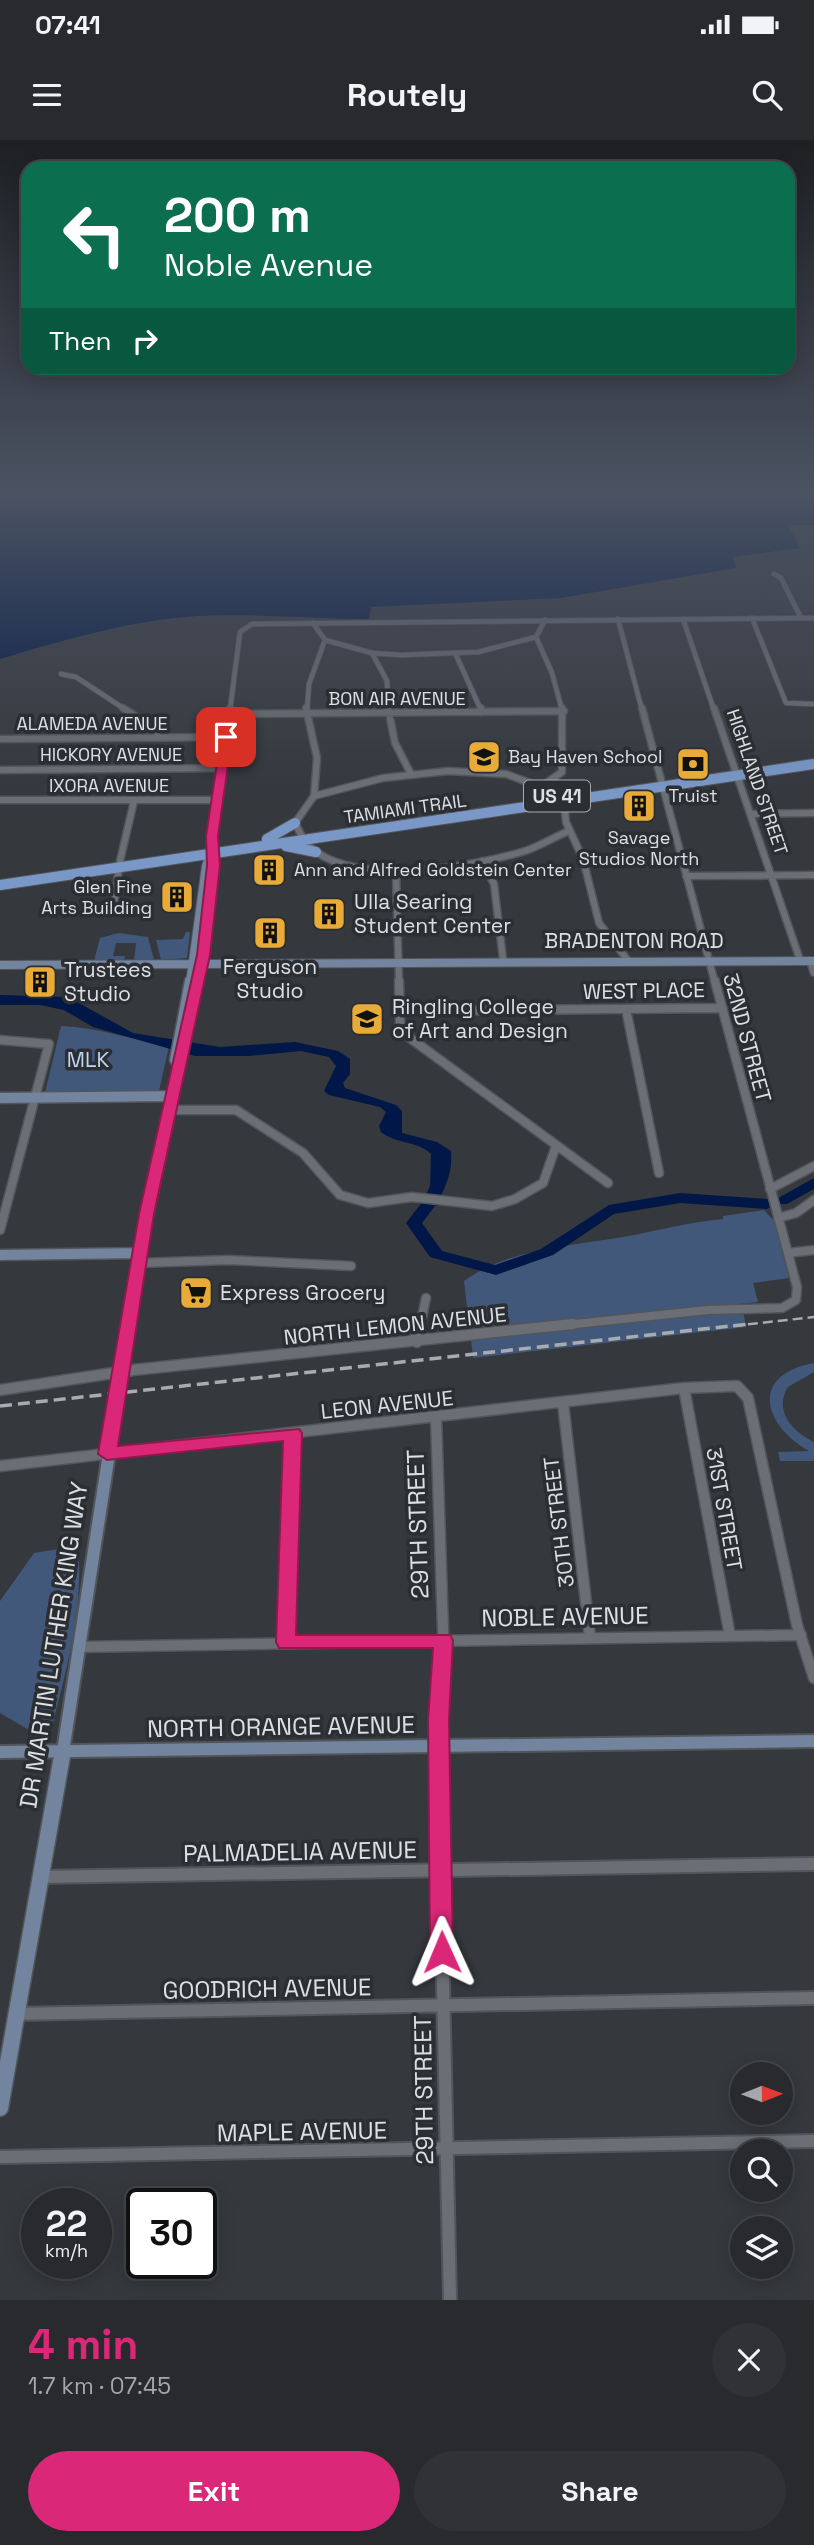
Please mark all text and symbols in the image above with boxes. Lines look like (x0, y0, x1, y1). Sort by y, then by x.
text: 07:41 (35, 8, 101, 42)
text: Routely (347, 75, 467, 115)
icon: menu (28, 76, 66, 114)
icon: search (748, 76, 786, 114)
text: 200 m (164, 184, 311, 246)
icon: left (49, 189, 140, 280)
text: Noble Avenue (164, 245, 373, 285)
icon: right (126, 322, 164, 360)
text: Then (49, 324, 112, 358)
street label: BON AIR AVENUE (328, 687, 466, 710)
street label: HIGHLAND STREET (722, 706, 793, 858)
pin (196, 707, 256, 767)
street label: ALAMEDA AVENUE (16, 712, 168, 735)
icon: arrive (207, 718, 245, 756)
school or university icon: Bay Haven School (465, 738, 503, 776)
street label: HICKORY AVENUE (40, 743, 182, 766)
place label: Bay Haven School (508, 745, 662, 768)
bank icon: Truist (674, 745, 712, 783)
street label: IXORA AVENUE (49, 774, 169, 797)
road number: US 41 (524, 780, 590, 811)
place label: Truist (669, 784, 718, 807)
building icon: Savage Studios North (620, 787, 658, 825)
street label: TAMIAMI TRAIL (342, 788, 468, 828)
place label: Savage Studios North (579, 826, 699, 870)
building icon: Ann and Alfred Goldstein Center (250, 851, 288, 889)
place label: Ann and Alfred Goldstein Center (294, 858, 572, 881)
place label: Glen Fine Arts Building (41, 875, 152, 919)
building icon: Glen Fine Arts Building (158, 878, 196, 916)
place label: Ulla Searing Student Center (354, 888, 511, 939)
building icon: Ulla Searing Student Center (310, 895, 348, 933)
building icon: Ferguson Studio (251, 914, 289, 952)
street label: BRADENTON ROAD (544, 927, 724, 954)
place label: Ferguson Studio (223, 953, 317, 1004)
place label: Trustees Studio (64, 956, 152, 1007)
building icon: Trustees Studio (21, 963, 59, 1001)
street label: 32ND STREET (717, 970, 778, 1105)
street label: WEST PLACE (583, 976, 705, 1005)
place label: Ringling College of Art and Design (392, 993, 568, 1044)
school or university icon: Ringling College of Art and Design (348, 1000, 386, 1038)
park label: MLK (67, 1046, 109, 1073)
supermarket icon: Express Grocery (177, 1274, 215, 1312)
place label: Express Grocery (220, 1279, 385, 1306)
street label: NORTH LEMON AVENUE (282, 1300, 508, 1351)
street label: LEON AVENUE (319, 1384, 455, 1425)
street label: 31ST STREET (700, 1445, 749, 1573)
street label: 29TH STREET (399, 1449, 436, 1599)
street label: 30TH STREET (537, 1455, 580, 1589)
street label: DR MARTIN LUTHER KING WAY (12, 1479, 95, 1810)
street label: NOBLE AVENUE (481, 1600, 649, 1633)
street label: NORTH ORANGE AVENUE (147, 1709, 415, 1744)
street label: PALMADELIA AVENUE (183, 1834, 417, 1869)
position arrow (405, 1915, 479, 1989)
street label: GOODRICH AVENUE (162, 1971, 372, 2006)
street label: 29TH STREET (407, 2015, 440, 2165)
north arrow (730, 2062, 793, 2124)
map controls (730, 2062, 793, 2279)
street label: MAPLE AVENUE (217, 2115, 387, 2148)
button: search (730, 2139, 793, 2202)
speed limit sign: 30 (126, 2188, 217, 2279)
text: 22 (46, 2202, 87, 2246)
button: layers (730, 2216, 793, 2279)
text: km/h (45, 2239, 88, 2262)
text: 4 min (28, 2318, 138, 2371)
button: close (712, 2323, 786, 2397)
text: 1.7 km · 07:45 (28, 2371, 171, 2401)
button: Exit (28, 2451, 400, 2531)
button: Share (414, 2451, 786, 2531)

